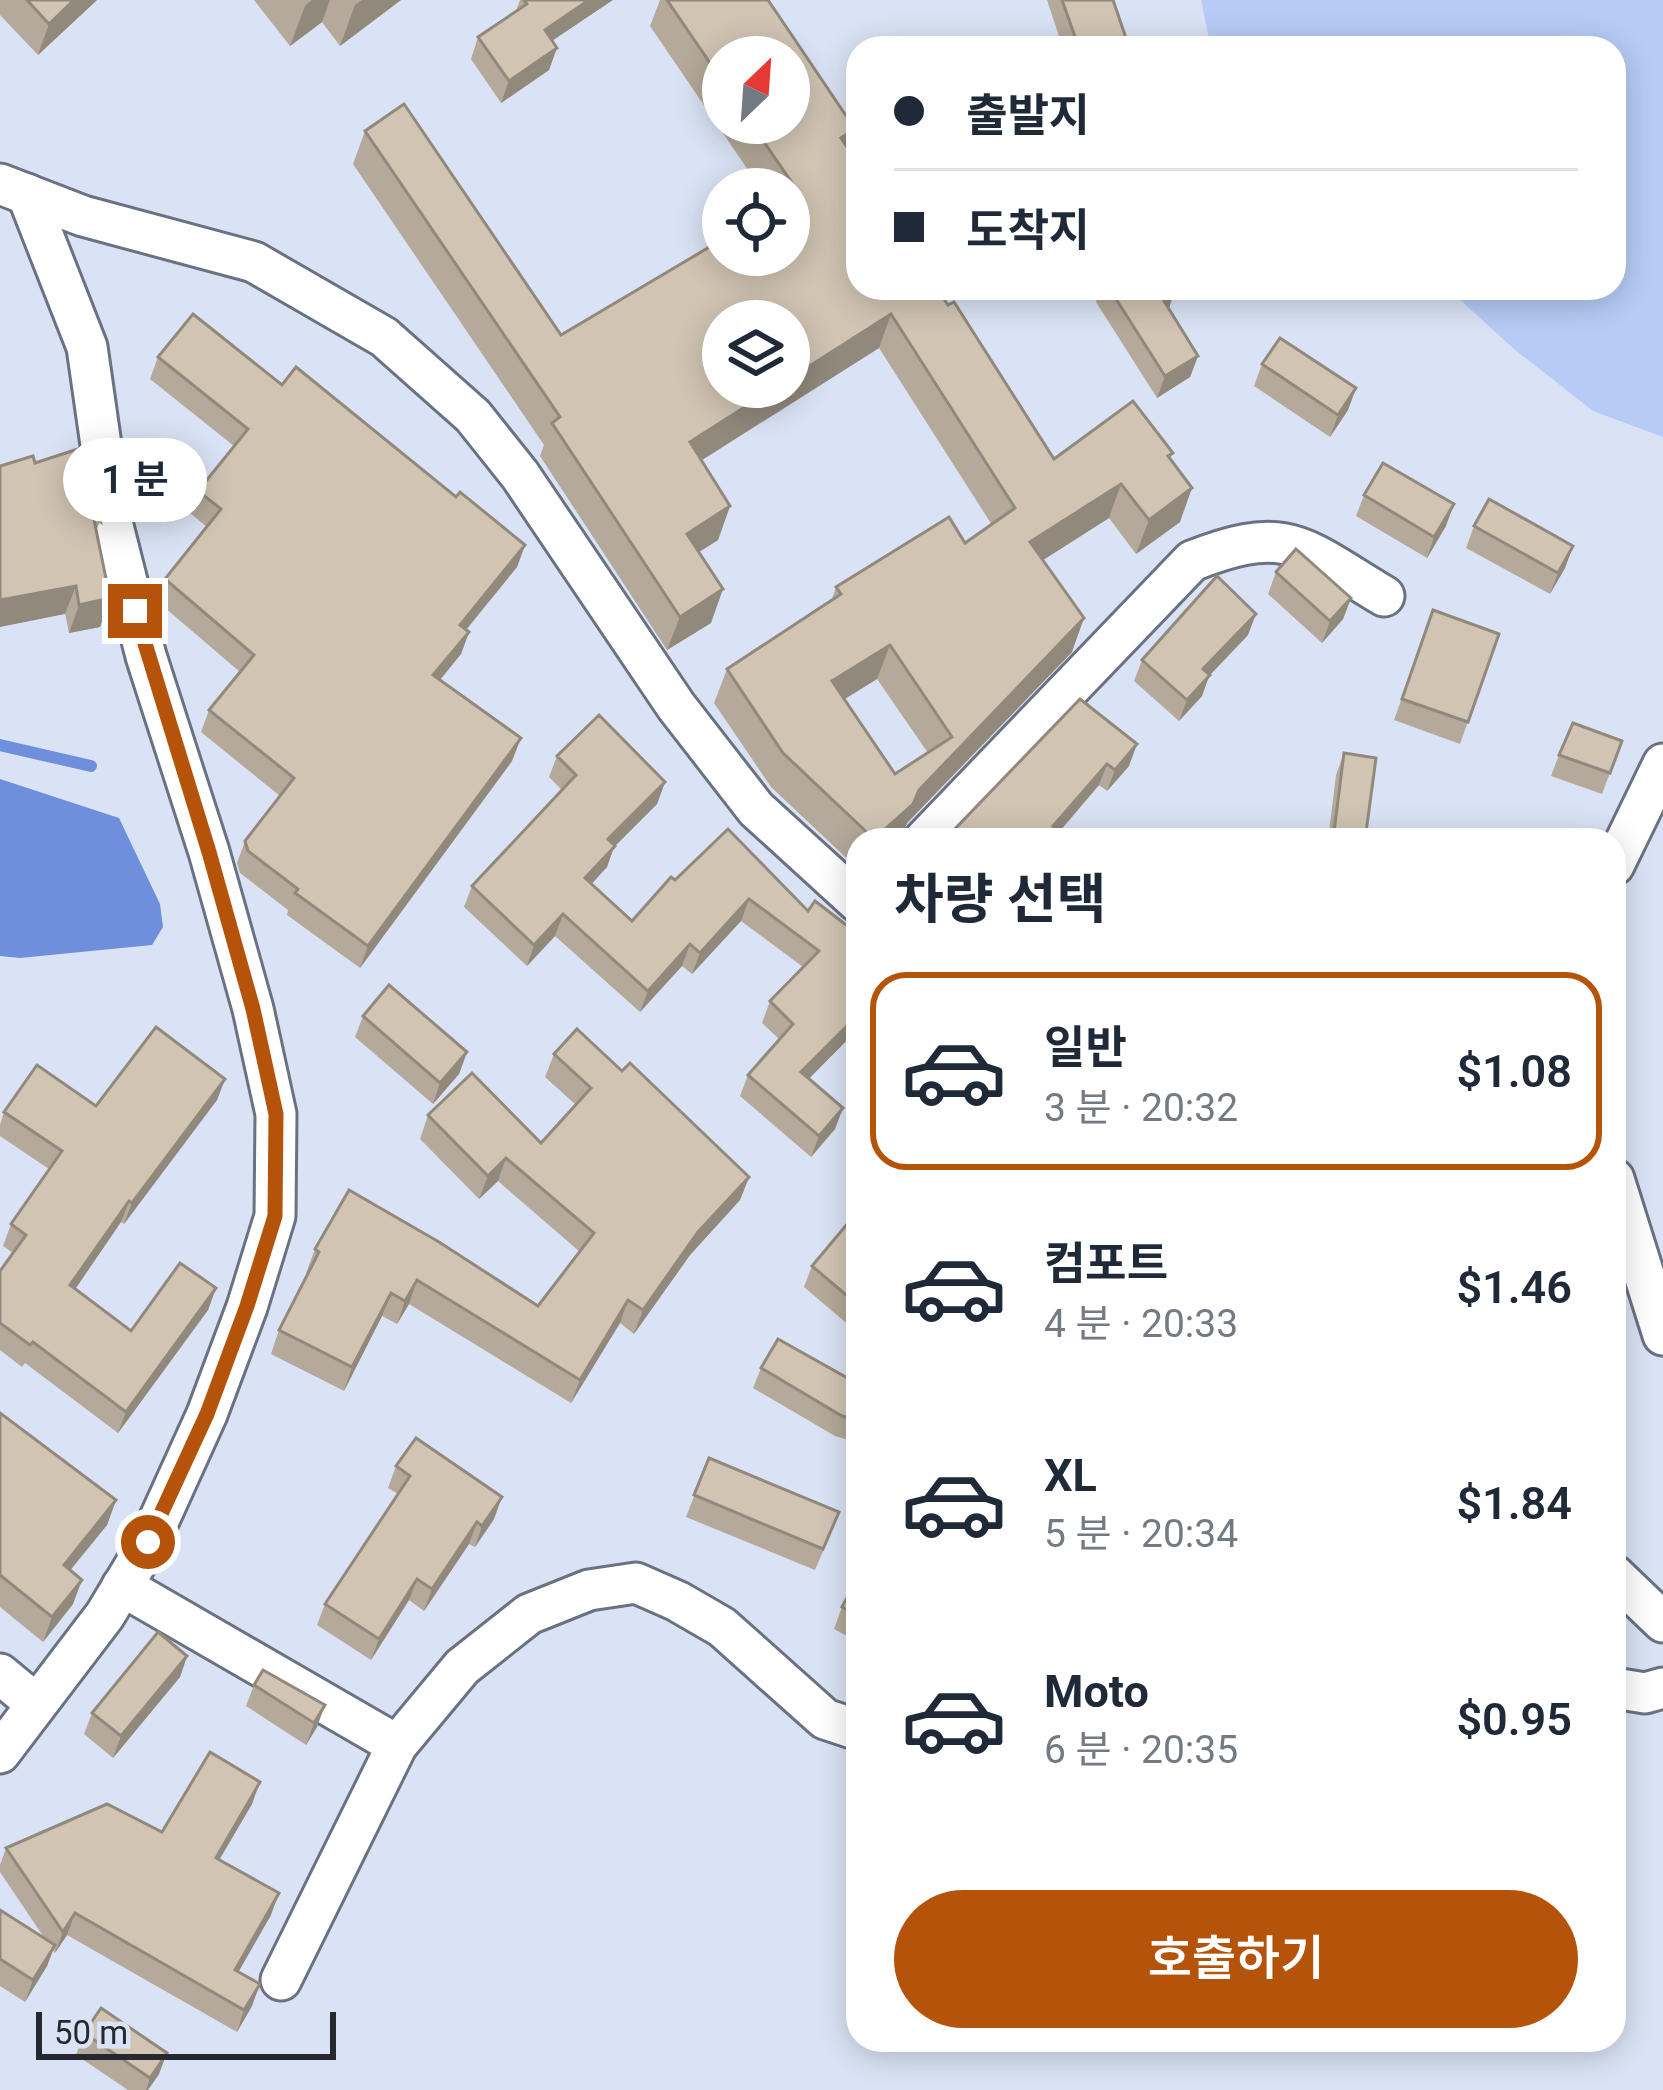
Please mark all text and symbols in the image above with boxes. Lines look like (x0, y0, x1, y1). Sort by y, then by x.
north arrow (702, 36, 810, 144)
map controls (702, 36, 810, 408)
text: 출발지 (966, 89, 1090, 142)
button: locate (702, 168, 810, 276)
text: 도착지 (966, 204, 1090, 257)
button: layers (702, 300, 810, 408)
callout: 1 분 (63, 437, 207, 521)
text: 1 분 (101, 457, 169, 503)
route end (108, 584, 162, 638)
text: 차량 선택 (894, 868, 1106, 931)
icon: car (900, 1017, 1008, 1125)
text: 일반 (1044, 1021, 1127, 1074)
text: $1.08 (1456, 1045, 1572, 1098)
text: 3 분 · 20:32 (1044, 1085, 1238, 1131)
icon: car (900, 1233, 1008, 1341)
text: 컴포트 (1044, 1237, 1168, 1290)
text: $1.46 (1456, 1261, 1572, 1314)
text: 4 분 · 20:33 (1044, 1301, 1238, 1347)
icon: car (900, 1449, 1008, 1557)
text: XL (1044, 1449, 1097, 1502)
text: $1.84 (1456, 1477, 1572, 1530)
text: 5 분 · 20:34 (1044, 1511, 1238, 1557)
route start (121, 1515, 175, 1569)
icon: car (900, 1665, 1008, 1773)
text: Moto (1044, 1665, 1149, 1718)
text: $0.95 (1456, 1693, 1572, 1746)
text: 6 분 · 20:35 (1044, 1727, 1238, 1773)
button: 호출하기 (894, 1890, 1578, 2028)
scale bar (36, 2006, 336, 2059)
text: 50 m (54, 2013, 128, 2052)

